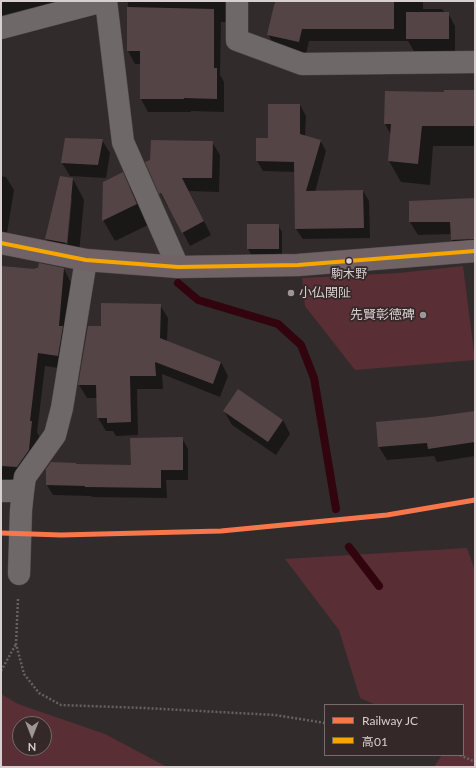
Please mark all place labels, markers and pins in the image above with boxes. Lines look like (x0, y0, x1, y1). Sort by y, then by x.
marker: 駒木野 (344, 256, 354, 266)
place label: 駒木野 (331, 267, 367, 281)
place label: 小仏関阯 (299, 285, 351, 301)
marker: 小仏関阯 (286, 288, 296, 298)
place label: 先賢彰徳碑 (350, 307, 415, 323)
marker: 先賢彰徳碑 (418, 310, 428, 320)

